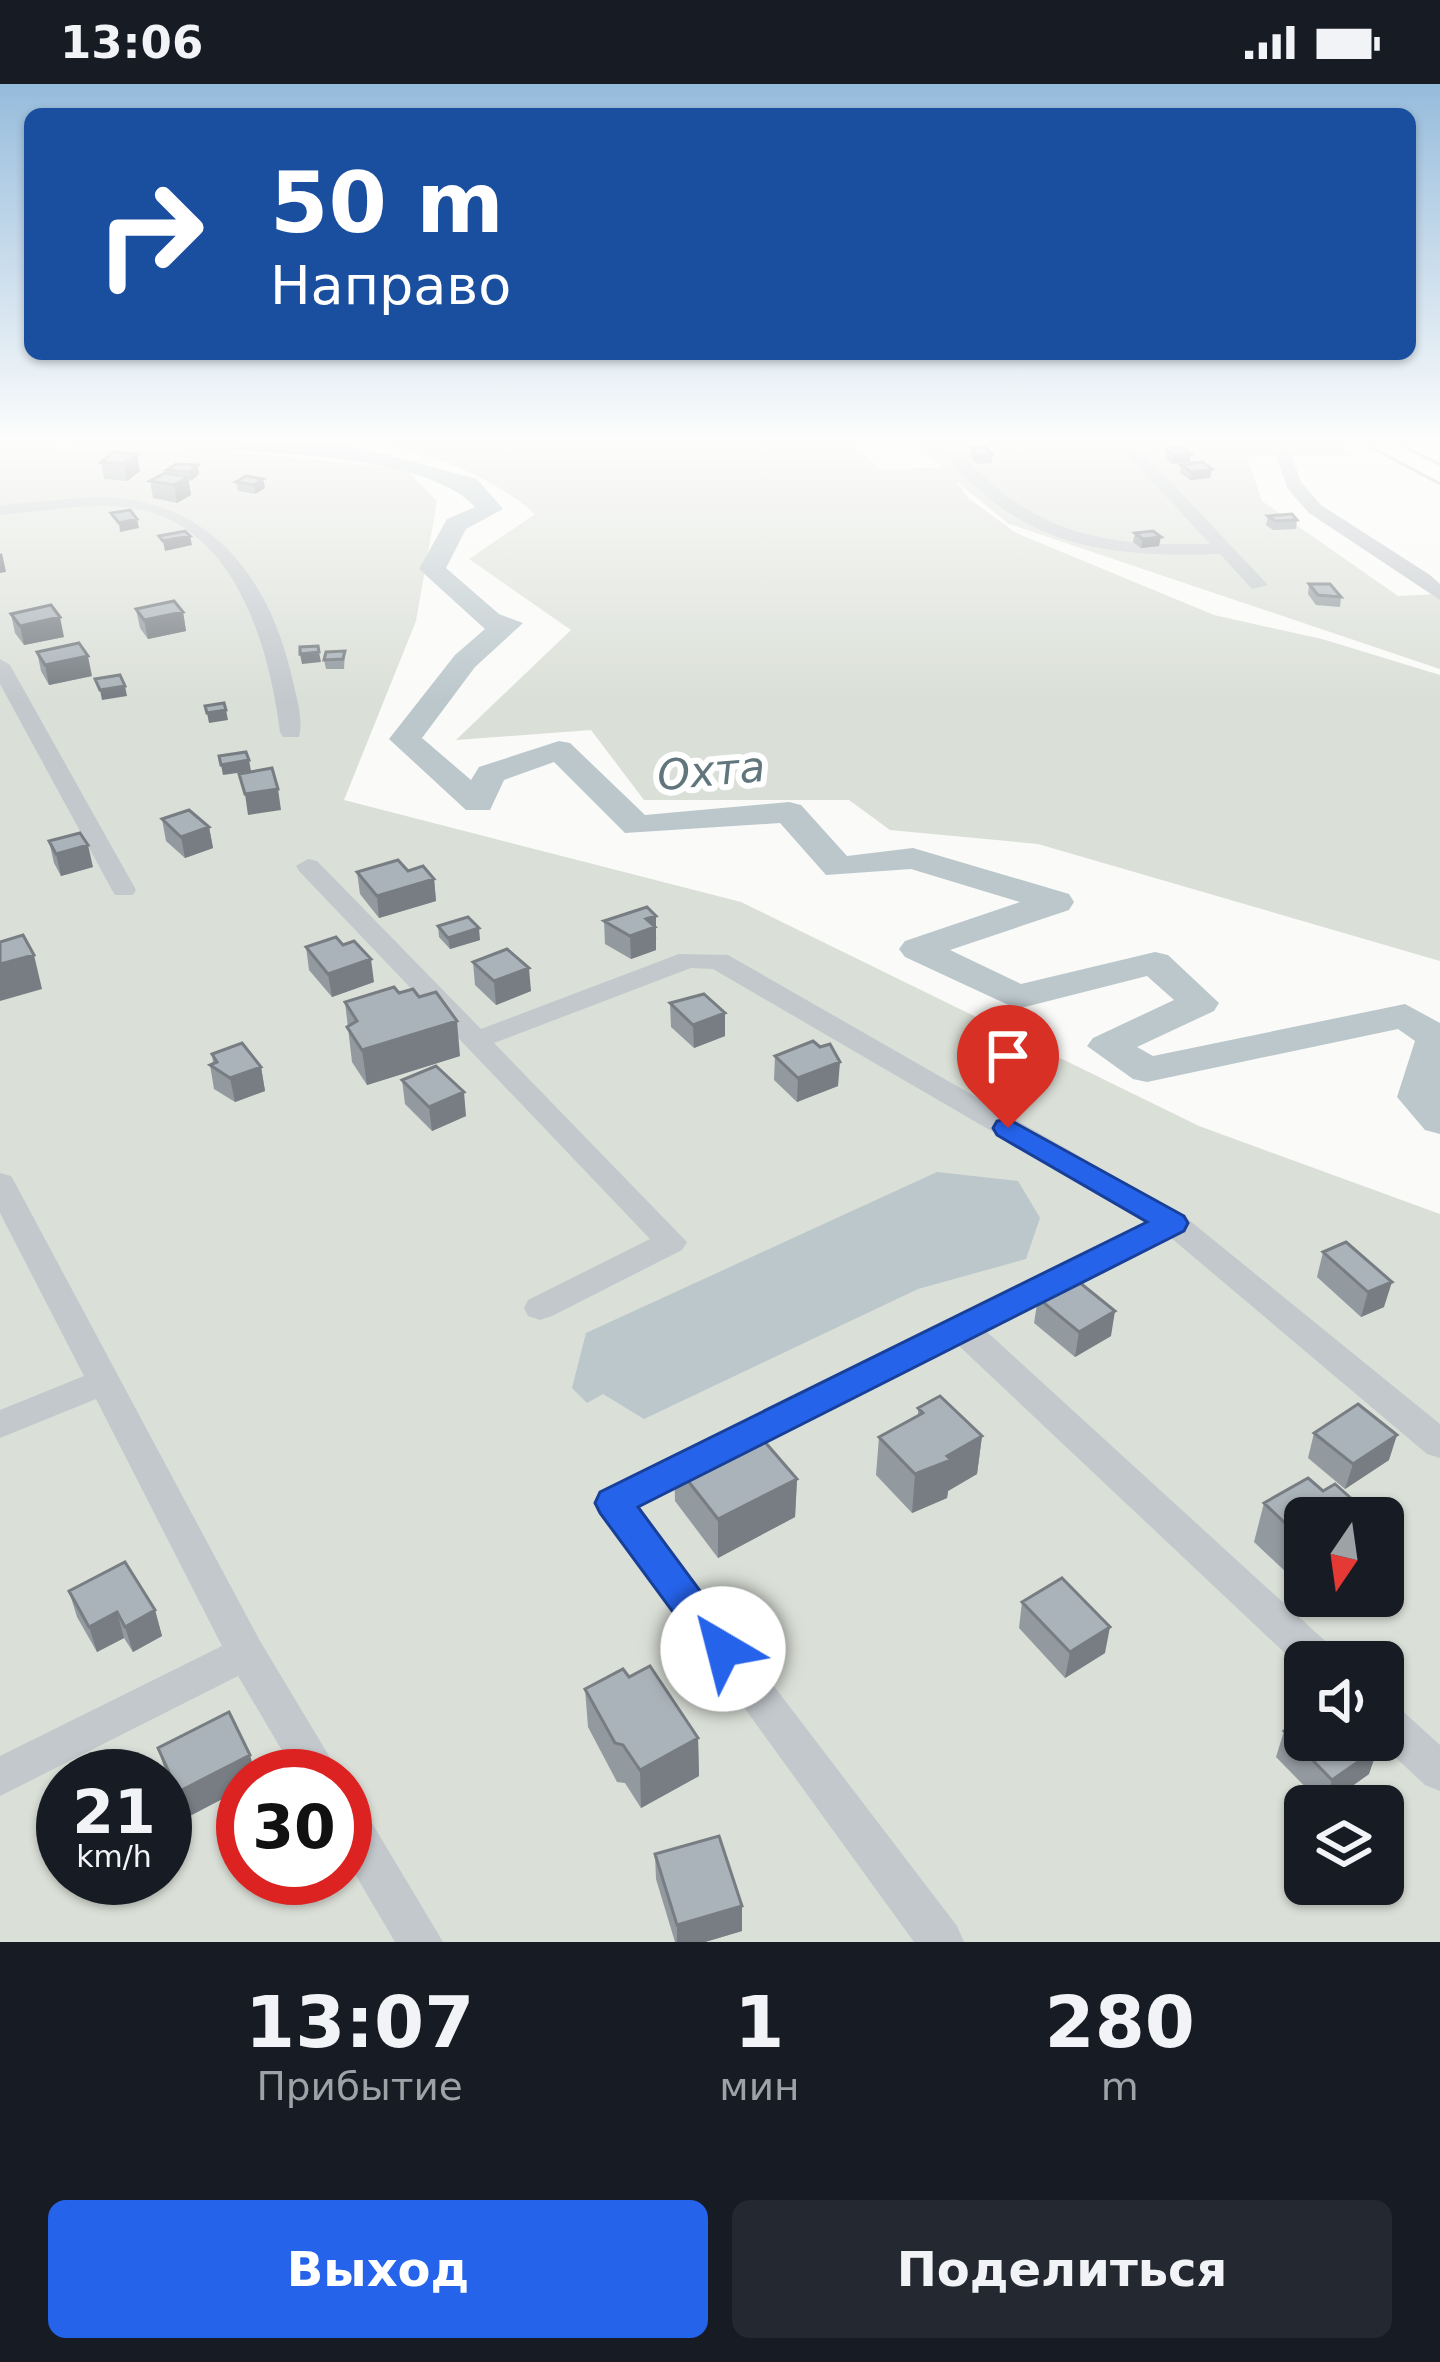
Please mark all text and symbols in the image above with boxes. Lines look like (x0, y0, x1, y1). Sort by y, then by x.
text: 13:06 (60, 16, 203, 69)
text: 50 m (270, 154, 504, 252)
icon: right (72, 156, 228, 312)
text: Направо (270, 254, 511, 317)
water label: Охта (655, 742, 767, 800)
pin (957, 1005, 1059, 1128)
icon: arrive (975, 1023, 1041, 1089)
north arrow (1284, 1497, 1404, 1617)
map controls (1284, 1497, 1404, 1905)
position arrow (660, 1586, 786, 1712)
button: sound (1284, 1641, 1404, 1761)
speed limit sign: 30 (216, 1749, 372, 1905)
text: 21 (72, 1777, 156, 1847)
button: layers (1284, 1785, 1404, 1905)
text: km/h (76, 1839, 152, 1874)
text: 13:07 (245, 1980, 474, 2064)
text: 1 (734, 1980, 784, 2064)
text: 280 (1045, 1980, 1195, 2064)
text: Прибытие (256, 2064, 463, 2109)
text: мин (719, 2064, 800, 2109)
text: m (1101, 2064, 1139, 2109)
button: Выход (48, 2200, 708, 2338)
button: Поделиться (732, 2200, 1392, 2338)

